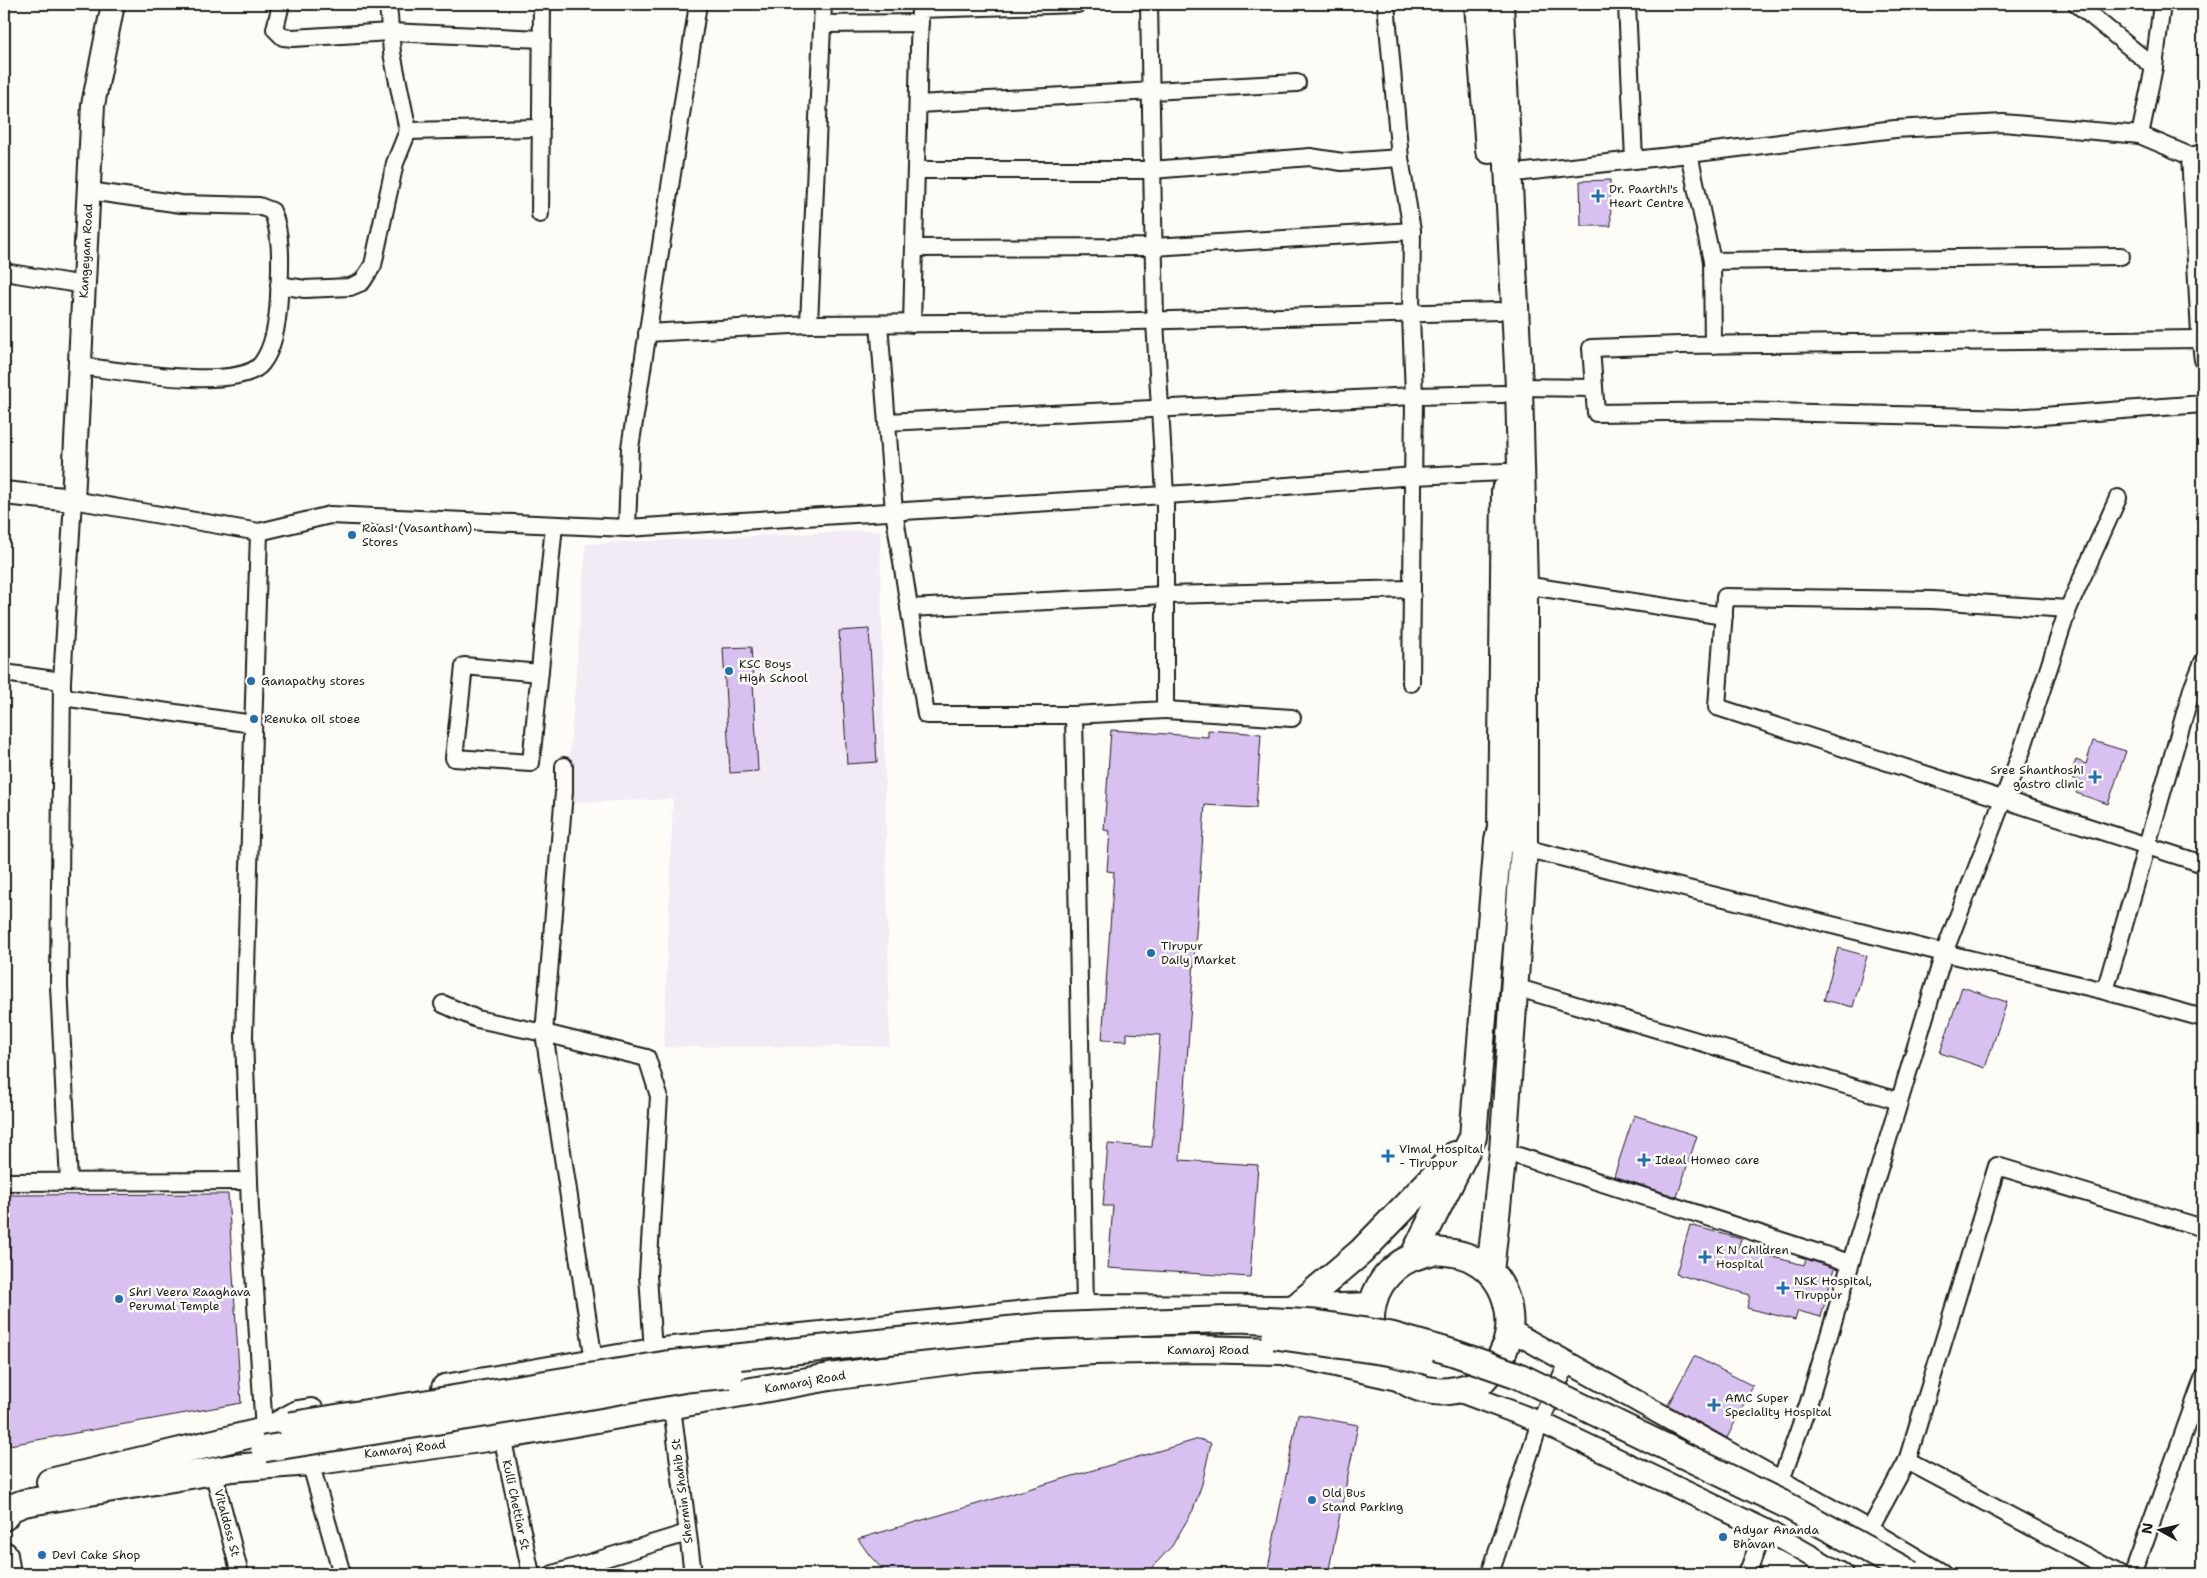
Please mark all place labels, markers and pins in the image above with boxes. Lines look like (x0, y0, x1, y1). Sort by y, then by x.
place label: Dr. Paarthi's Heart Centre (1609, 181, 1684, 211)
marker: Dr. Paarthi's Heart Centre (1591, 189, 1605, 203)
place label: Raasi (Vasantham) Stores (362, 520, 472, 550)
marker: Raasi (Vasantham) Stores (346, 529, 358, 541)
place label: KSC Boys High School (739, 656, 808, 686)
marker: KSC Boys High School (723, 665, 735, 677)
place label: Ganapathy stores (261, 673, 365, 689)
marker: Ganapathy stores (245, 675, 257, 687)
place label: Renuka oil stoee (264, 711, 361, 727)
marker: Renuka oil stoee (248, 713, 260, 725)
place label: Sree Shanthoshi gastro clinic (1991, 762, 2084, 792)
marker: Sree Shanthoshi gastro clinic (2088, 770, 2102, 784)
place label: Tirupur Daily Market (1161, 938, 1236, 968)
marker: Tirupur Daily Market (1145, 947, 1157, 959)
place label: Vimal Hospital - Tiruppur (1399, 1141, 1484, 1171)
marker: Vimal Hospital - Tiruppur (1381, 1149, 1395, 1163)
place label: Ideal Homeo care (1655, 1152, 1760, 1168)
marker: Ideal Homeo care (1637, 1153, 1651, 1167)
place label: K N Children Hospital (1716, 1242, 1789, 1272)
marker: K N Children Hospital (1698, 1250, 1712, 1264)
place label: NSK Hospital, Tiruppur (1794, 1273, 1872, 1303)
marker: NSK Hospital, Tiruppur (1776, 1281, 1790, 1295)
place label: Shri Veera Raaghava Perumal Temple (129, 1284, 251, 1314)
marker: Shri Veera Raaghava Perumal Temple (113, 1293, 125, 1305)
place label: AMC Super Speciality Hospital (1725, 1390, 1832, 1420)
marker: AMC Super Speciality Hospital (1707, 1398, 1721, 1412)
place label: Old Bus Stand Parking (1322, 1485, 1403, 1515)
marker: Old Bus Stand Parking (1306, 1494, 1318, 1506)
place label: Adyar Ananda Bhavan (1733, 1522, 1819, 1552)
marker: Adyar Ananda Bhavan (1717, 1531, 1729, 1543)
place label: Devi Cake Shop (52, 1547, 140, 1563)
marker: Devi Cake Shop (36, 1549, 48, 1561)

